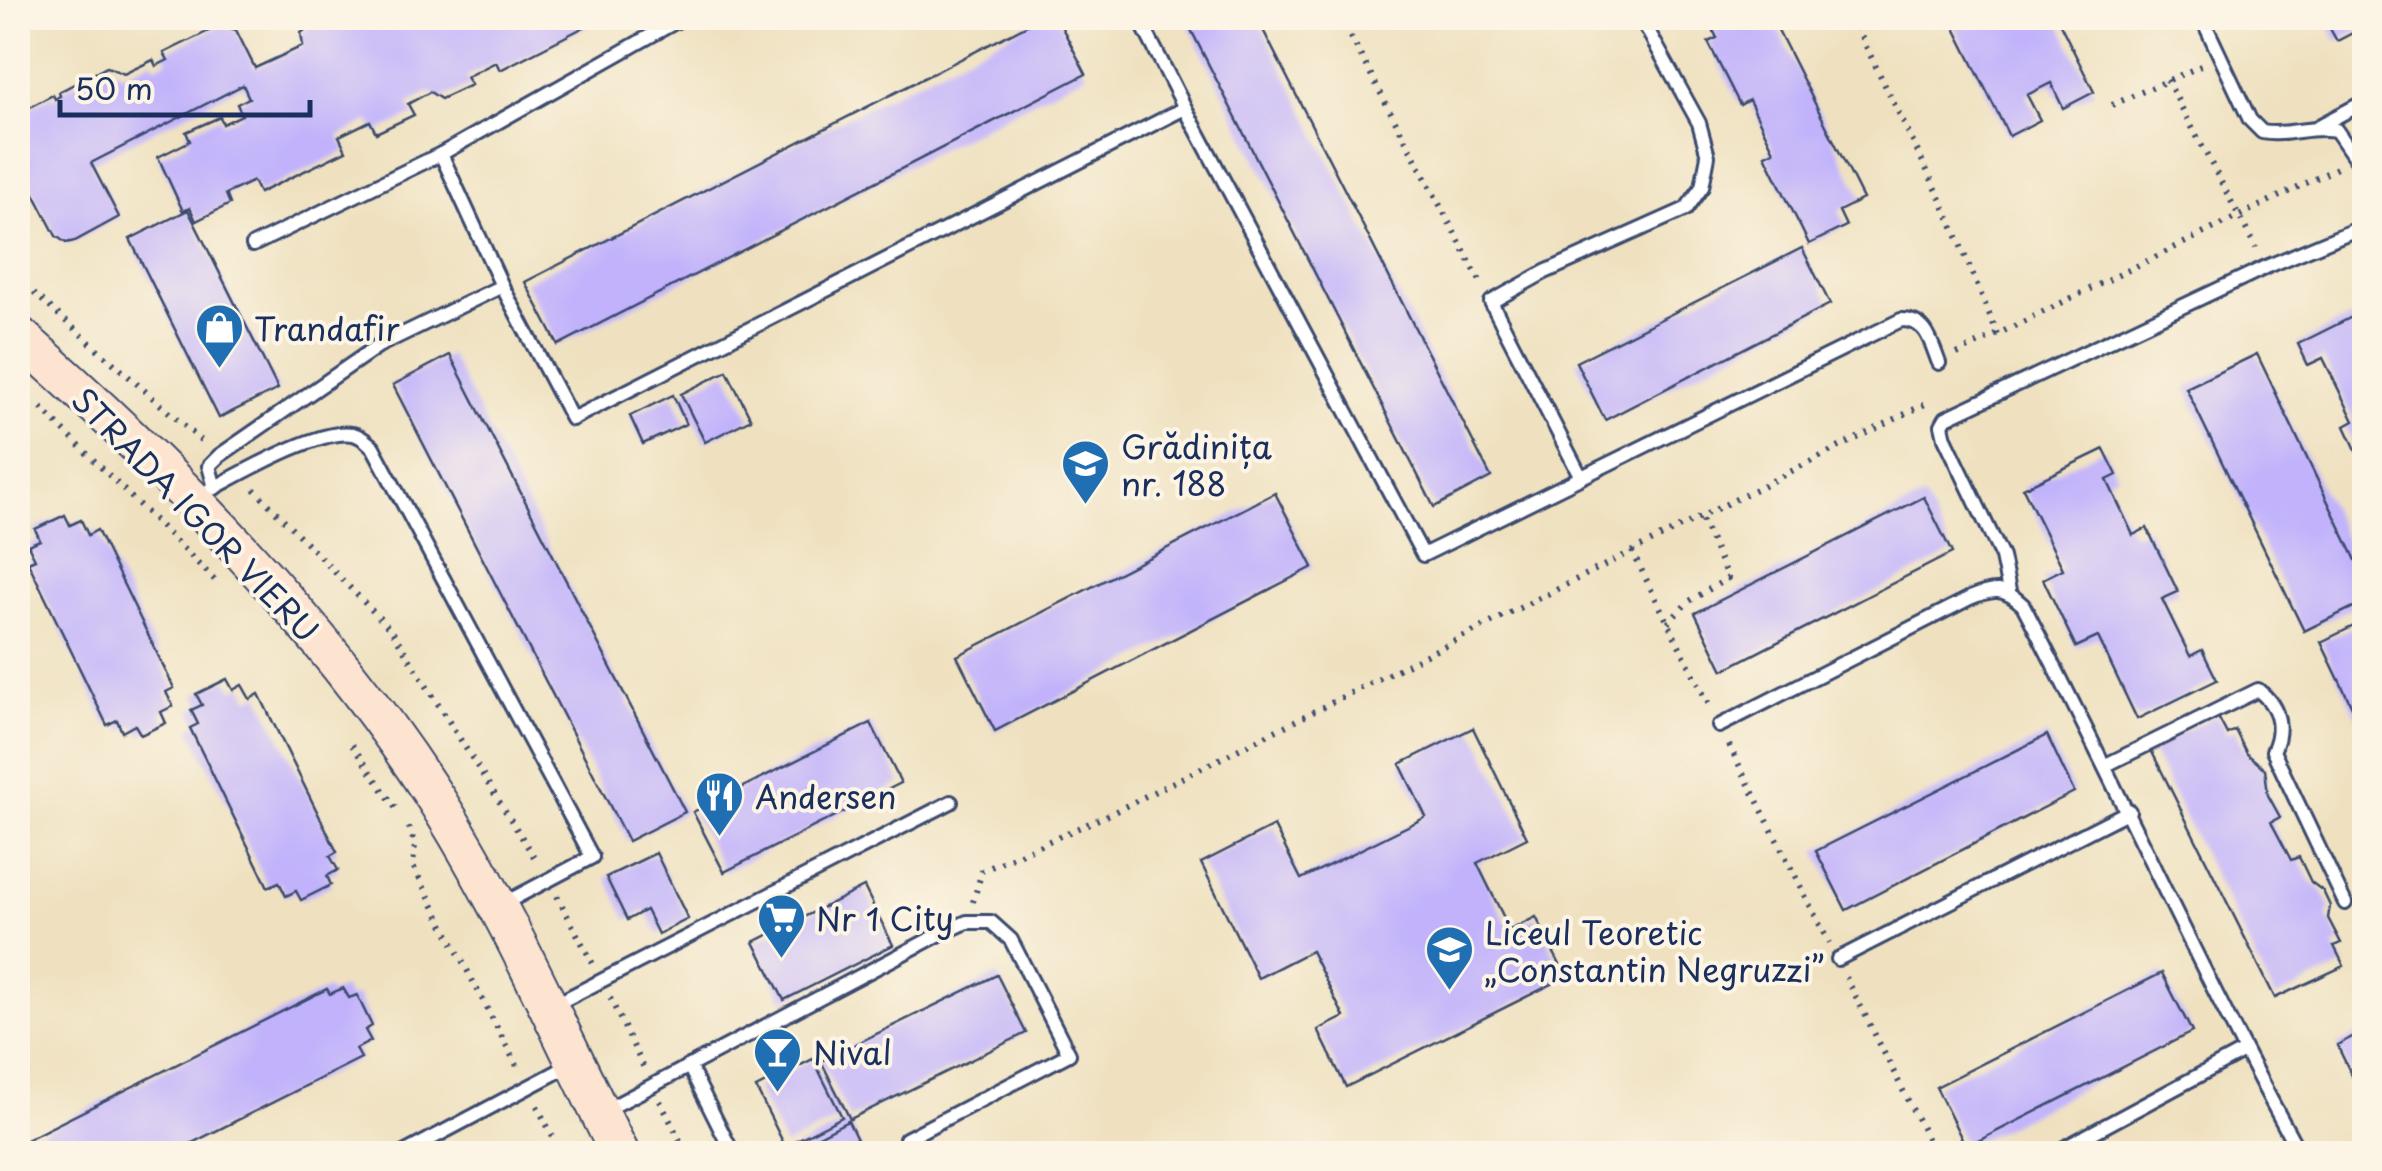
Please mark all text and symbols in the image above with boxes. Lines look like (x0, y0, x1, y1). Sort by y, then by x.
scale bar (60, 55, 310, 117)
text: 50 m (75, 65, 153, 110)
shop icon: Trandafir (193, 302, 245, 370)
place label: Trandafir (254, 304, 400, 352)
street label: STRADA IGOR VIERU (61, 376, 331, 652)
place label: Grădinița nr. 188 (1121, 422, 1272, 507)
school or university icon: Grădinița nr. 188 (1060, 438, 1112, 506)
restaurant icon: Andersen (694, 770, 746, 838)
place label: Andersen (755, 772, 897, 820)
supermarket icon: Nr 1 City (755, 892, 807, 960)
place label: Nr 1 City (816, 894, 954, 942)
place label: Liceul Teoretic „Constantin Negruzzi” (1485, 908, 1825, 993)
school or university icon: Liceul Teoretic „Constantin Negruzzi” (1424, 924, 1476, 992)
bar icon: Nival (752, 1026, 804, 1094)
place label: Nival (813, 1028, 892, 1076)

